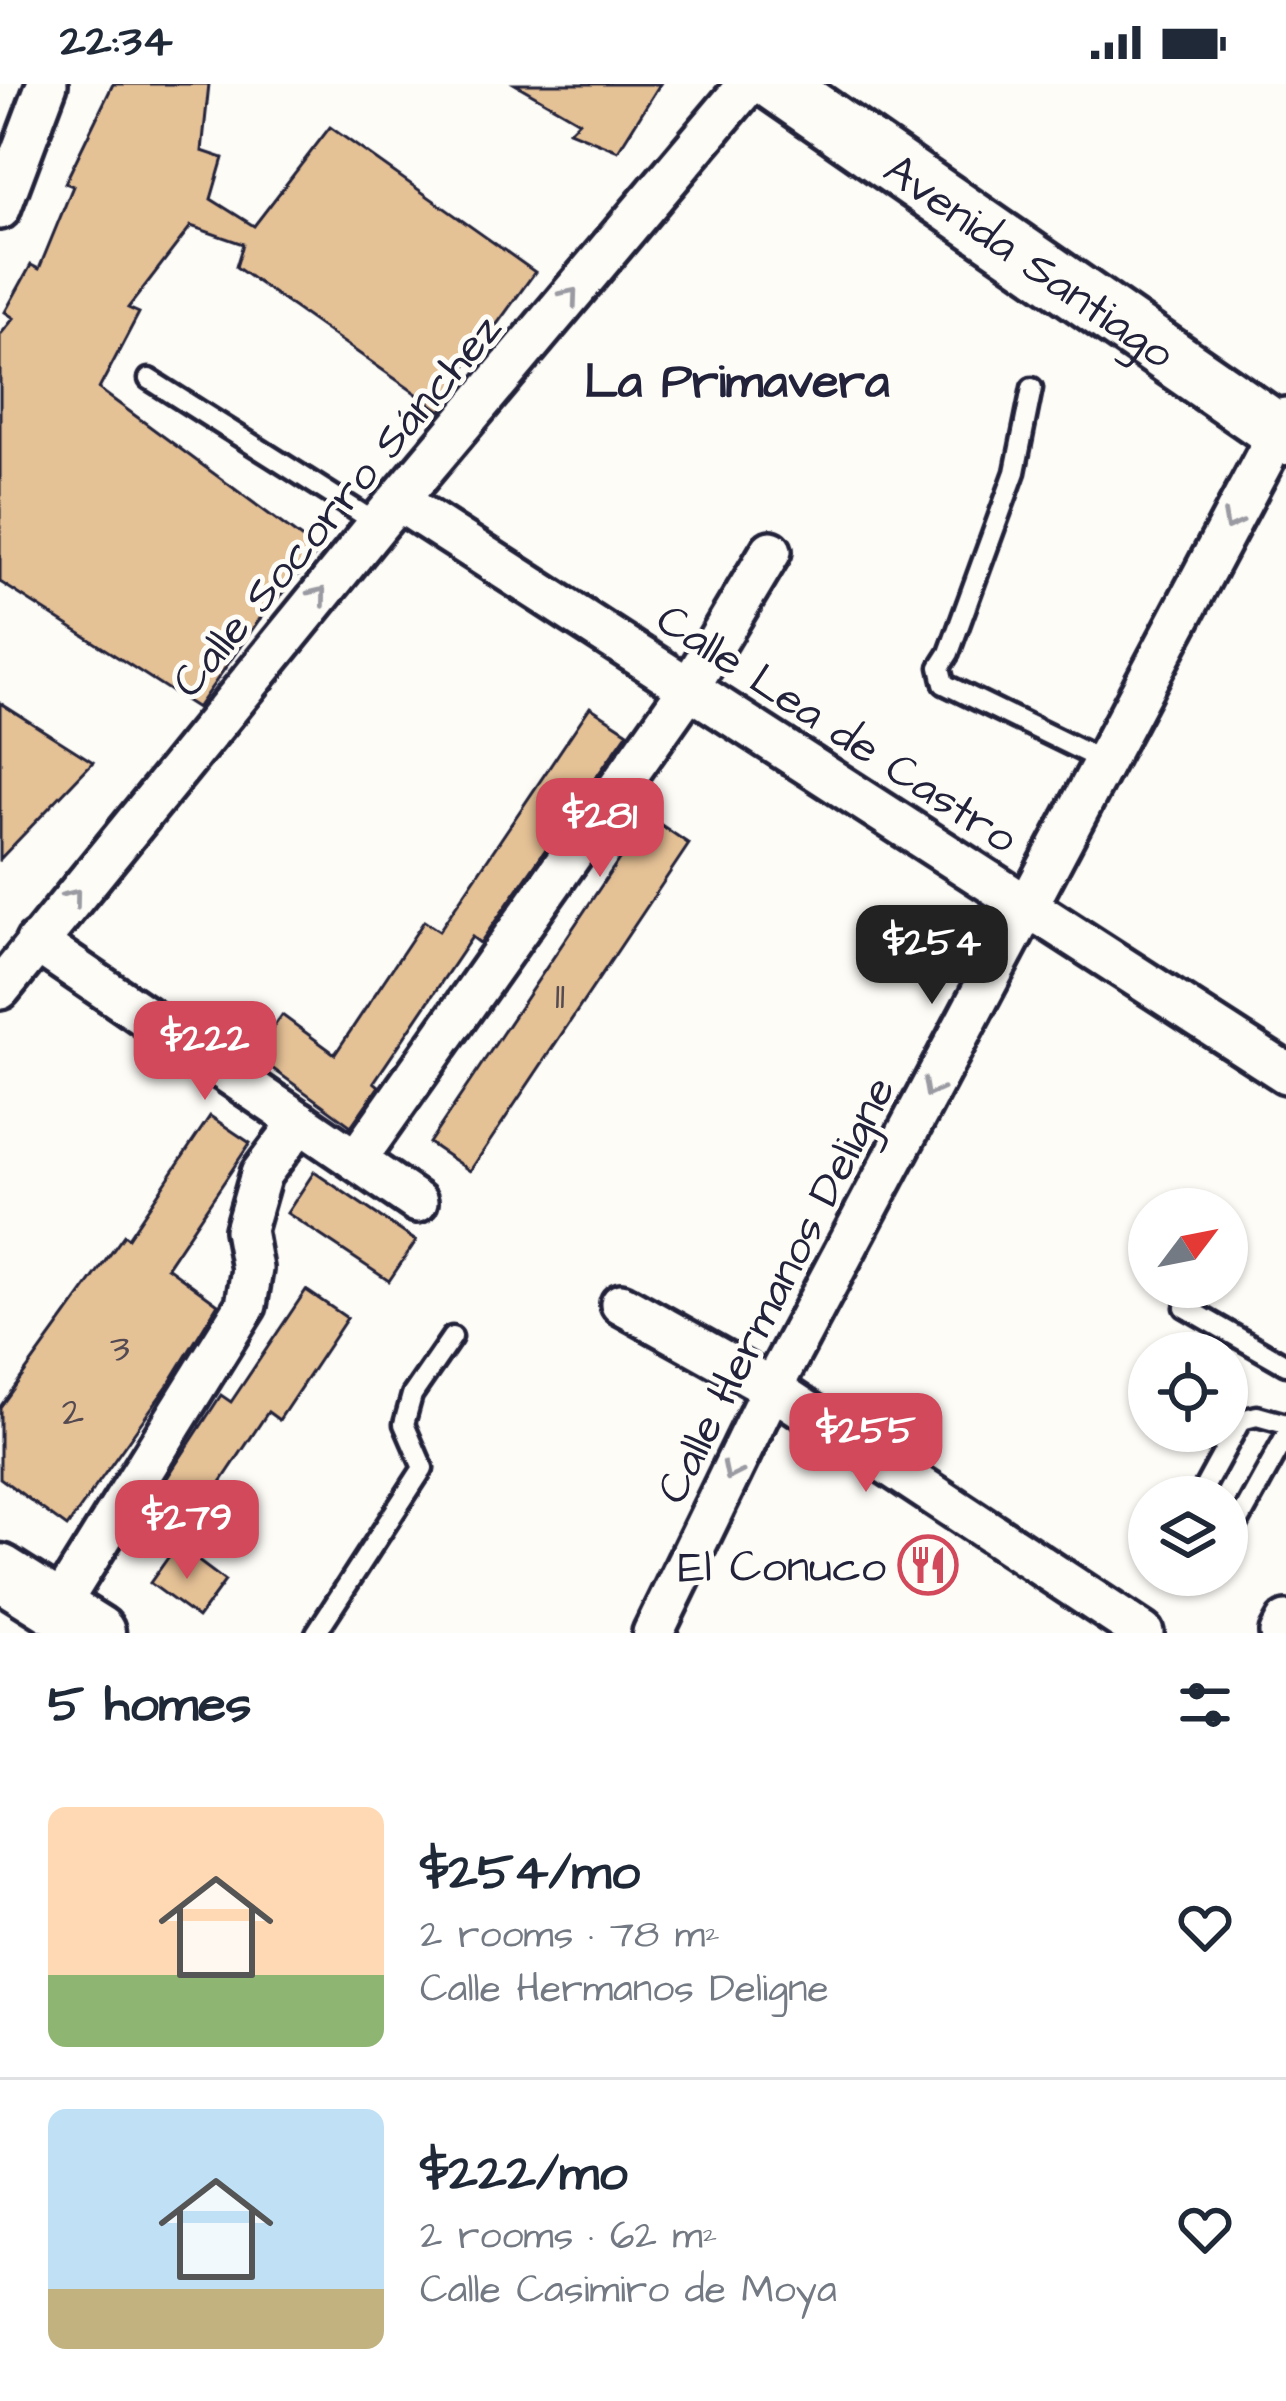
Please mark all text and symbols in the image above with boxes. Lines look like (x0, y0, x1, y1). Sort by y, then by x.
text: 22:34 (60, 11, 173, 73)
street label: Avenida Santiago (871, 140, 1186, 385)
one-way arrow (555, 288, 577, 310)
street label: Calle Socorro Sánchez (158, 301, 517, 711)
district label: La Primavera (585, 350, 890, 416)
one-way arrow (1222, 509, 1245, 530)
one-way arrow (305, 587, 327, 609)
street label: Calle Lea de Castro (644, 589, 1029, 870)
pin: $281 (529, 778, 671, 880)
text: $281 (563, 790, 637, 844)
one-way arrow (59, 889, 80, 911)
pin: $254 (861, 905, 1003, 1007)
text: $254 (883, 917, 981, 971)
house number: 11 (555, 970, 565, 1024)
pin: $222 (134, 1001, 276, 1103)
text: $222 (161, 1013, 249, 1067)
street label: Calle Hermanos Deligne (642, 1066, 911, 1514)
one-way arrow (922, 1077, 945, 1098)
north arrow (1128, 1188, 1248, 1308)
map controls (1128, 1188, 1248, 1596)
house number: 3 (110, 1323, 130, 1377)
button: locate (1128, 1332, 1248, 1452)
house number: 2 (62, 1387, 84, 1441)
pin: $255 (795, 1393, 937, 1495)
text: $255 (816, 1405, 916, 1459)
one-way arrow (722, 1460, 745, 1481)
button: layers (1128, 1476, 1248, 1596)
pin: $279 (116, 1480, 258, 1582)
text: $279 (142, 1492, 232, 1546)
restaurant icon: El Conuco (897, 1534, 959, 1596)
place label: El Conuco (678, 1537, 886, 1599)
text: 5 homes (48, 1670, 251, 1741)
icon: filters (1172, 1672, 1238, 1738)
text: $254/mo (420, 1838, 640, 1909)
icon: home (144, 1855, 288, 1999)
icon: heart (1172, 1894, 1238, 1960)
text: 2 rooms · 78 m² (420, 1909, 720, 1963)
text: Calle Hermanos Deligne (420, 1963, 829, 2017)
text: $222/mo (420, 2139, 628, 2210)
icon: home (144, 2157, 288, 2301)
icon: heart (1172, 2196, 1238, 2262)
text: 2 rooms · 62 m² (420, 2210, 717, 2264)
text: Calle Casimiro de Moya (420, 2264, 837, 2318)

